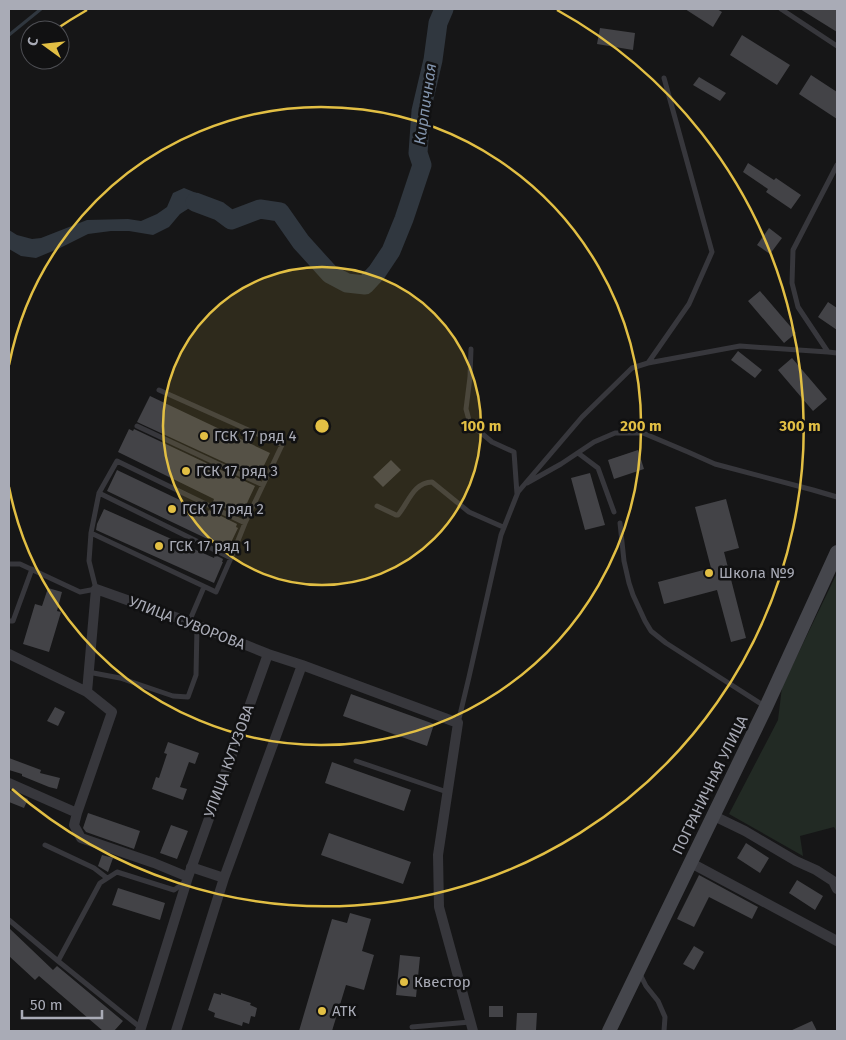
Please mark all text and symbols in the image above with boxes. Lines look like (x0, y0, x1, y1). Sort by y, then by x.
north arrow (20, 20, 70, 70)
text: С (24, 36, 42, 48)
water label: Кирпичная (410, 62, 440, 146)
centre of rings (313, 417, 331, 435)
text: 100 m (461, 417, 501, 435)
text: 200 m (620, 417, 662, 435)
text: 300 m (778, 417, 821, 435)
place label: ГСК 17 ряд 4 (214, 427, 296, 445)
marker: ГСК 17 ряд 4 (198, 430, 210, 442)
place label: ГСК 17 ряд 3 (196, 462, 278, 480)
marker: ГСК 17 ряд 3 (180, 465, 192, 477)
place label: ГСК 17 ряд 2 (182, 500, 264, 518)
marker: ГСК 17 ряд 2 (166, 503, 178, 515)
place label: ГСК 17 ряд 1 (169, 537, 250, 555)
marker: ГСК 17 ряд 1 (153, 540, 165, 552)
place label: Школа №9 (719, 564, 795, 582)
marker: Школа №9 (703, 567, 715, 579)
street label: УЛИЦА СУВОРОВА (126, 593, 248, 654)
street label: УЛИЦА КУТУЗОВА (200, 702, 258, 820)
street label: ПОГРАНИЧНАЯ УЛИЦА (668, 712, 752, 857)
place label: Квестор (414, 973, 471, 991)
marker: Квестор (398, 976, 410, 988)
scale bar (22, 988, 102, 1020)
text: 50 m (30, 996, 63, 1014)
place label: АТК (332, 1002, 357, 1020)
marker: АТК (316, 1005, 328, 1017)

